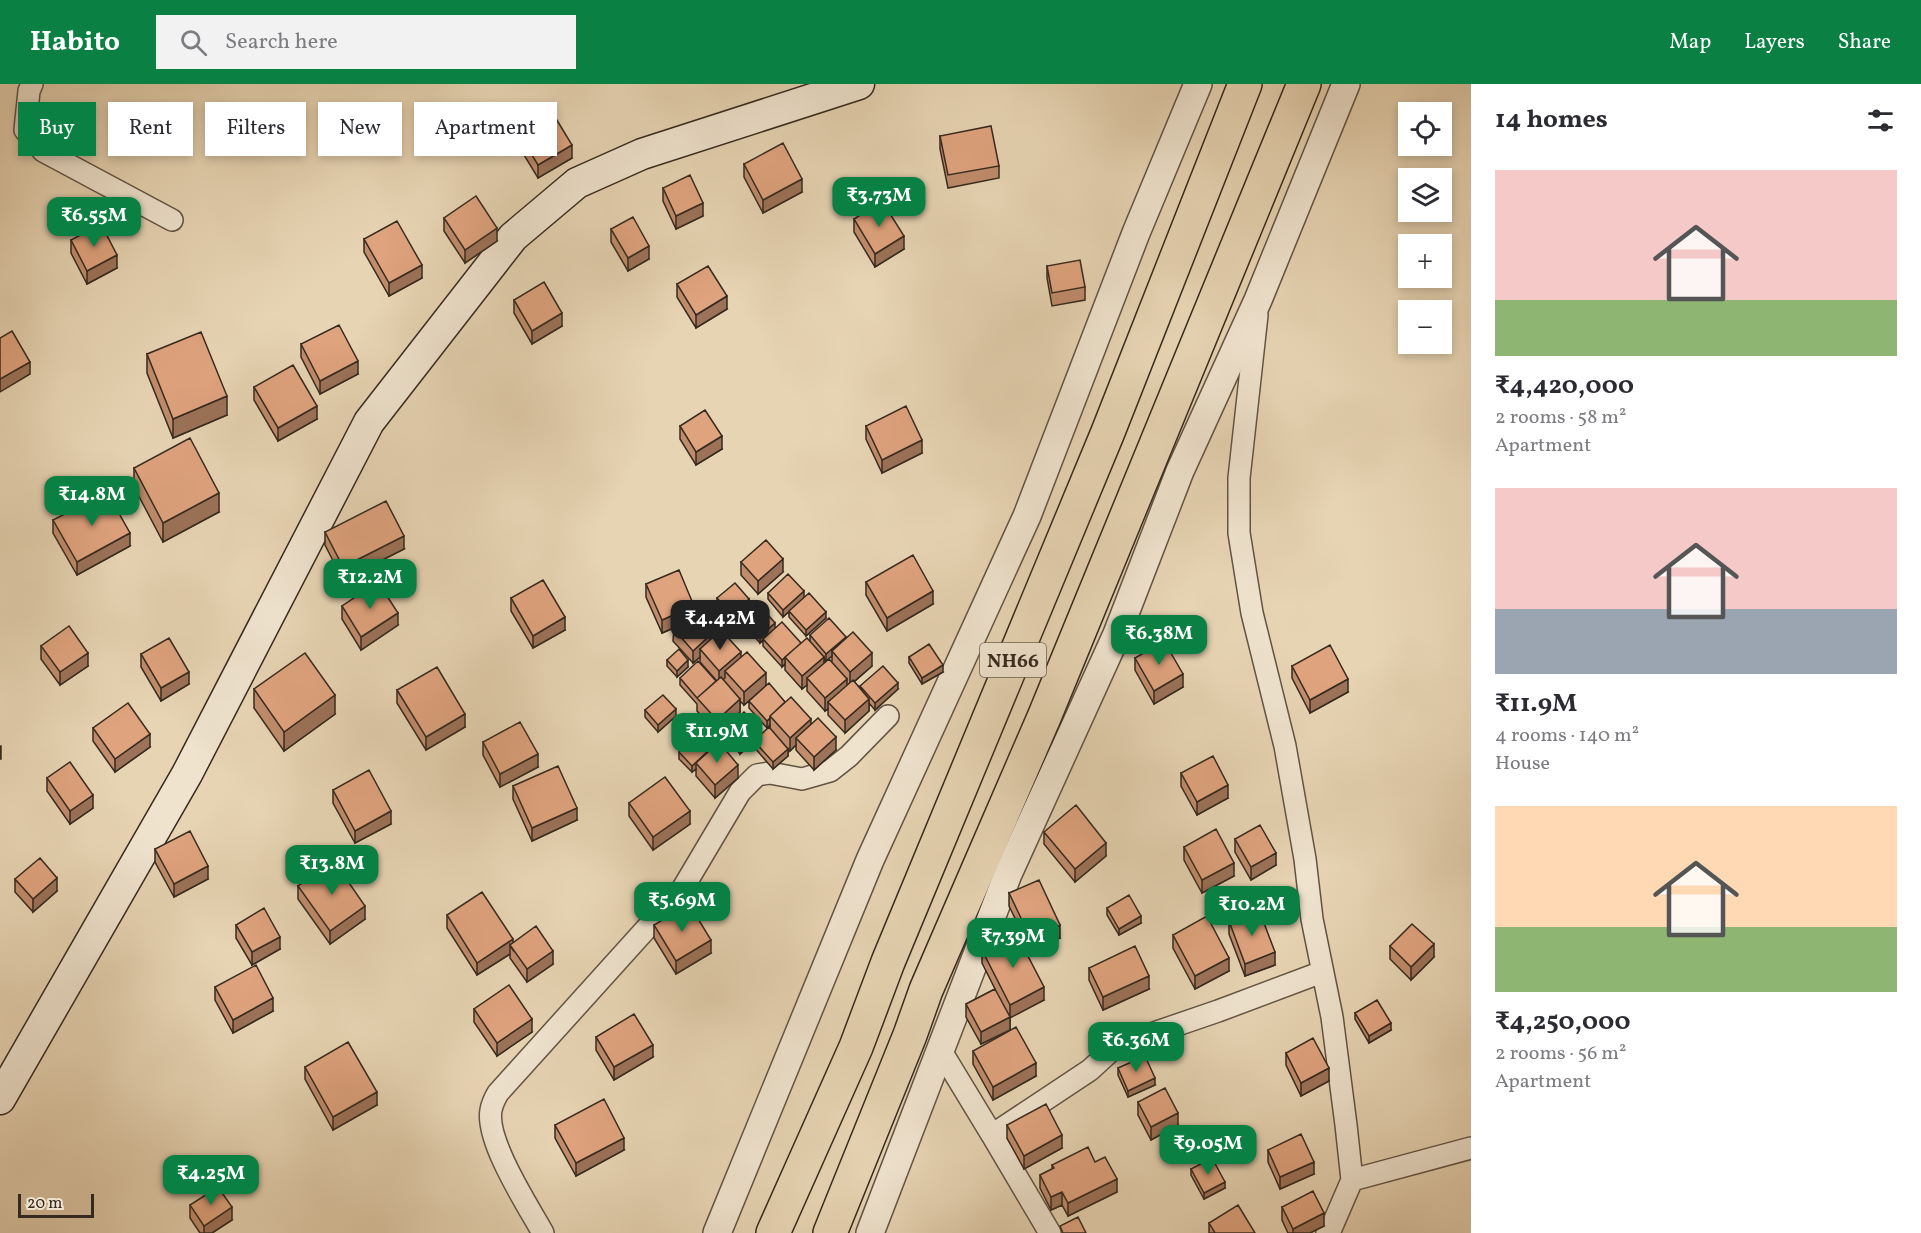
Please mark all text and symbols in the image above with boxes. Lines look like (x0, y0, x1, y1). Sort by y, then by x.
search box (156, 15, 576, 69)
text: Habito (30, 23, 120, 62)
icon: search (177, 26, 210, 59)
text: Search here (225, 27, 338, 58)
text: Map (1669, 28, 1711, 57)
text: Layers (1744, 28, 1805, 57)
text: Share (1838, 28, 1891, 57)
chip: Buy (18, 102, 96, 156)
chip: Rent (108, 102, 193, 156)
chip: Filters (205, 102, 306, 156)
chip: New (318, 102, 402, 156)
chip: Apartment (414, 102, 557, 156)
map controls (1398, 102, 1452, 354)
button: locate (1398, 102, 1452, 156)
text: 14 homes (1495, 102, 1608, 138)
icon: filters (1864, 104, 1897, 137)
button: layers (1398, 168, 1452, 222)
pin: ₹3.73M (830, 177, 928, 228)
text: ₹3.73M (846, 182, 912, 210)
pin: ₹6.55M (45, 197, 143, 248)
text: ₹6.55M (61, 202, 127, 230)
icon: home (1642, 209, 1750, 317)
button: + (1398, 234, 1452, 288)
button: − (1398, 300, 1452, 354)
text: ₹4,420,000 (1495, 368, 1634, 404)
text: 2 rooms · 58 m² (1495, 404, 1626, 432)
text: Apartment (1495, 432, 1591, 460)
pin: ₹14.8M (43, 476, 141, 527)
text: ₹14.8M (58, 481, 126, 509)
icon: home (1642, 527, 1750, 635)
pin: ₹12.2M (321, 559, 419, 610)
text: ₹12.2M (338, 564, 402, 592)
pin: ₹4.42M (671, 600, 769, 651)
text: ₹4.42M (685, 605, 755, 633)
pin: ₹6.38M (1110, 615, 1208, 666)
text: ₹6.38M (1125, 620, 1193, 648)
road number: NH66 (980, 643, 1046, 677)
text: ₹11.9M (1495, 686, 1577, 722)
pin: ₹11.9M (668, 713, 766, 764)
text: ₹11.9M (685, 718, 749, 746)
text: 4 rooms · 140 m² (1495, 722, 1639, 750)
text: House (1495, 750, 1550, 778)
pin: ₹13.8M (283, 845, 381, 896)
icon: home (1642, 845, 1750, 953)
text: ₹13.8M (299, 850, 365, 878)
pin: ₹5.69M (633, 882, 731, 933)
pin: ₹10.2M (1203, 886, 1301, 937)
text: ₹5.69M (648, 887, 716, 915)
text: ₹10.2M (1219, 891, 1285, 919)
pin: ₹7.39M (964, 918, 1062, 969)
text: ₹7.39M (981, 923, 1045, 951)
text: ₹4,250,000 (1495, 1004, 1631, 1040)
pin: ₹6.36M (1087, 1022, 1185, 1073)
text: ₹6.36M (1102, 1027, 1170, 1055)
text: 2 rooms · 56 m² (1495, 1040, 1626, 1068)
text: Apartment (1495, 1068, 1591, 1096)
pin: ₹9.05M (1159, 1125, 1257, 1176)
text: ₹9.05M (1174, 1130, 1243, 1158)
pin: ₹4.25M (162, 1155, 260, 1206)
text: ₹4.25M (177, 1160, 245, 1188)
scale bar (18, 1191, 94, 1218)
text: 20 m (27, 1193, 62, 1215)

